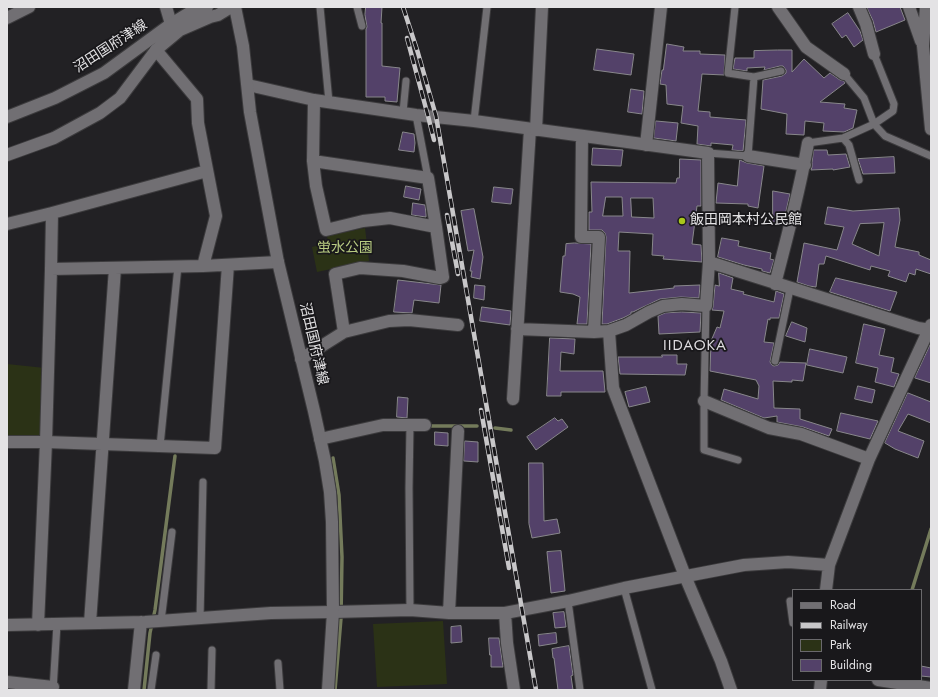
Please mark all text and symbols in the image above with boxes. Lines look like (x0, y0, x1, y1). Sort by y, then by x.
street label: 沼田国府津線 (71, 17, 151, 77)
place label: 飯田岡本村公民館 (690, 213, 802, 229)
marker: 飯田岡本村公民館 (677, 216, 687, 226)
park label: 蛍水公園 (317, 241, 373, 257)
street label: 沼田国府津線 (295, 301, 331, 387)
district label: IIDAOKA (663, 337, 727, 355)
legend (792, 589, 922, 681)
text: Road (830, 596, 856, 614)
text: Railway (830, 616, 868, 634)
text: Park (830, 636, 851, 654)
text: Building (830, 656, 872, 674)

